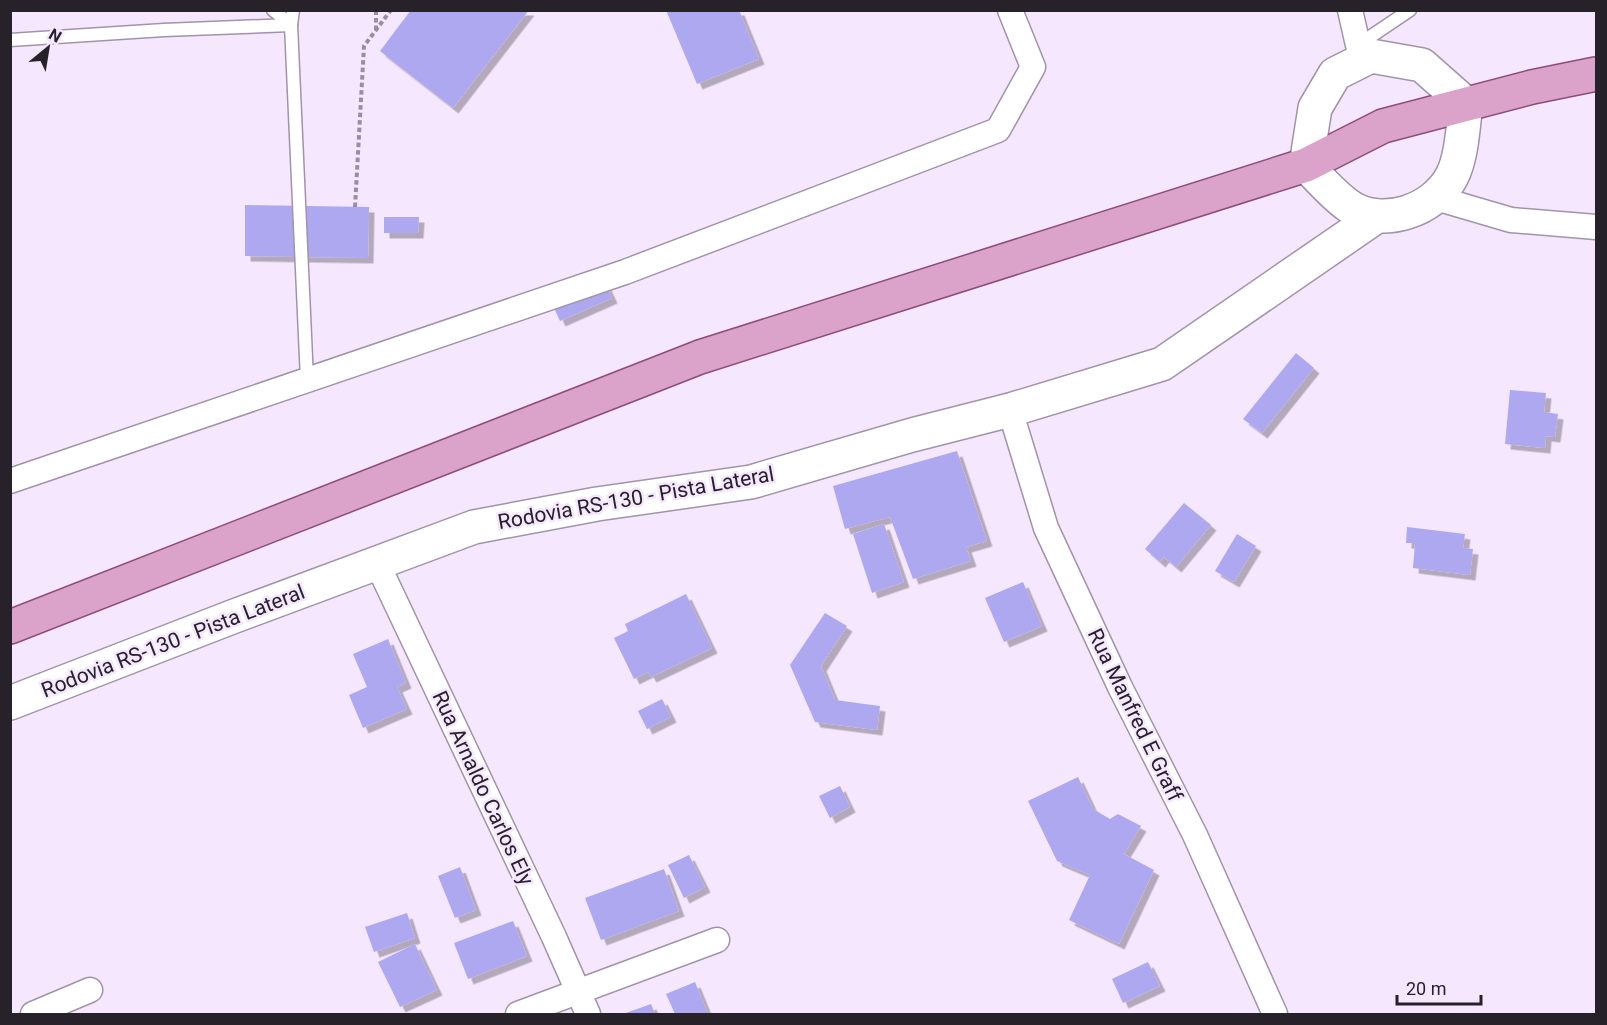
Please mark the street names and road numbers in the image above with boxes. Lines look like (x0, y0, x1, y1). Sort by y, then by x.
street label: Rodovia RS-130 - Pista Lateral (496, 462, 776, 534)
street label: Rodovia RS-130 - Pista Lateral (38, 580, 308, 702)
street label: Rua Manfred E Graff (1083, 625, 1188, 806)
street label: Rua Arnaldo Carlos Ely (427, 687, 539, 889)

